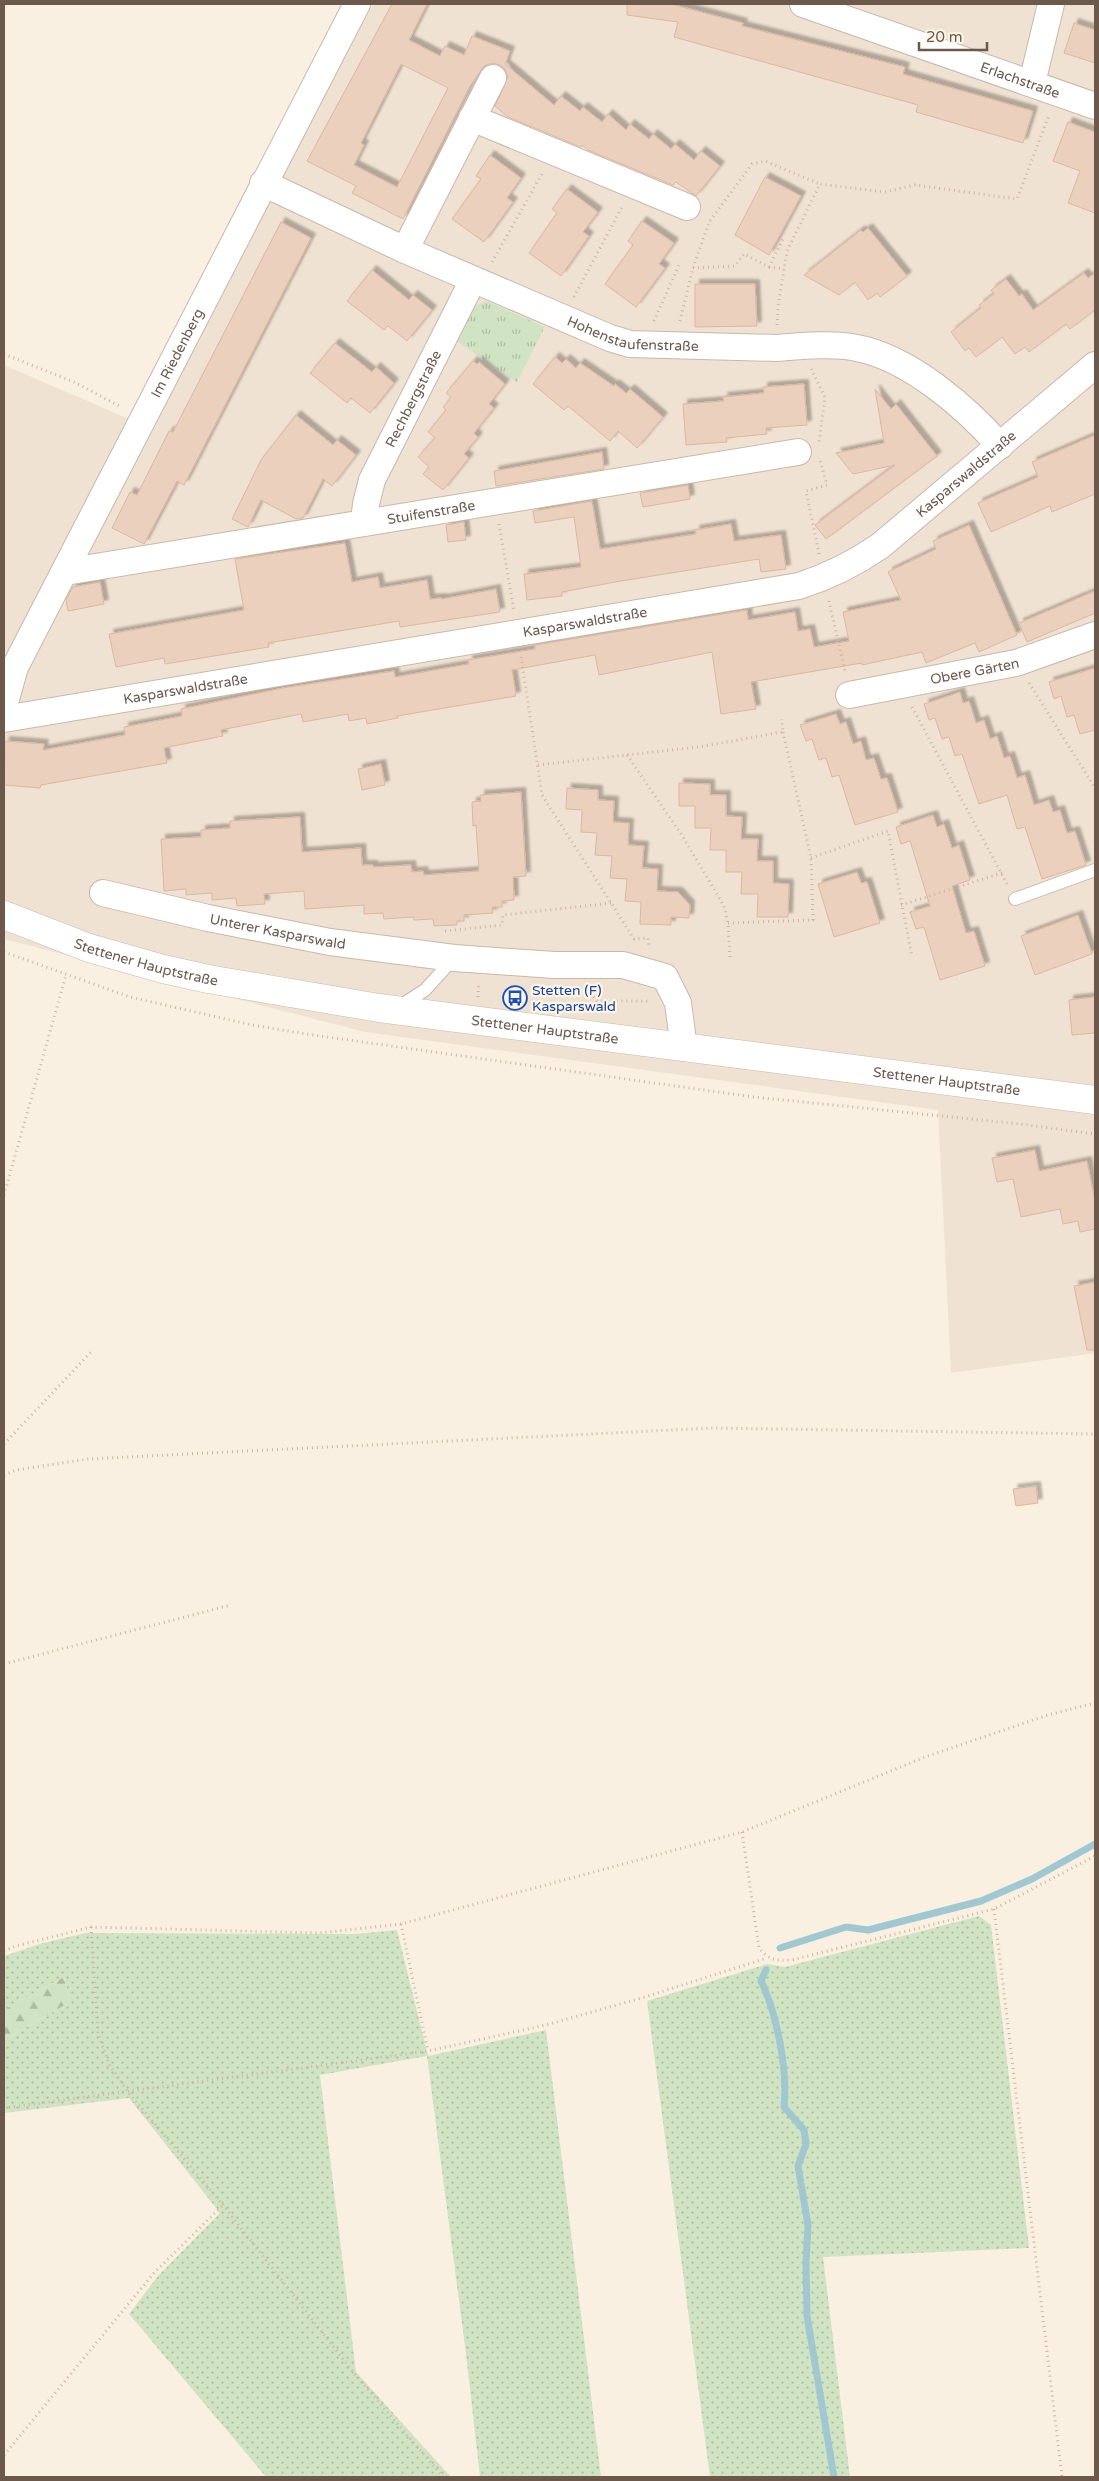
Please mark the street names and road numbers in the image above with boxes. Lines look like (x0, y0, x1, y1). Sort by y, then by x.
street label: Erlachstraße (978, 59, 1062, 102)
street label: Im Riedenberg (148, 306, 207, 400)
street label: Hohenstaufenstraße (564, 313, 699, 355)
street label: Rechbergstraße (382, 347, 445, 450)
street label: Kasparswaldstraße (913, 427, 1020, 521)
street label: Stuifenstraße (386, 497, 476, 528)
street label: Kasparswaldstraße (522, 604, 648, 641)
street label: Obere Gärten (929, 655, 1021, 688)
street label: Kasparswaldstraße (122, 670, 249, 708)
street label: Unterer Kasparswald (208, 911, 347, 953)
street label: Stettener Hauptstraße (71, 935, 219, 990)
street label: Stettener Hauptstraße (470, 1012, 620, 1048)
street label: Stettener Hauptstraße (872, 1064, 1021, 1099)

